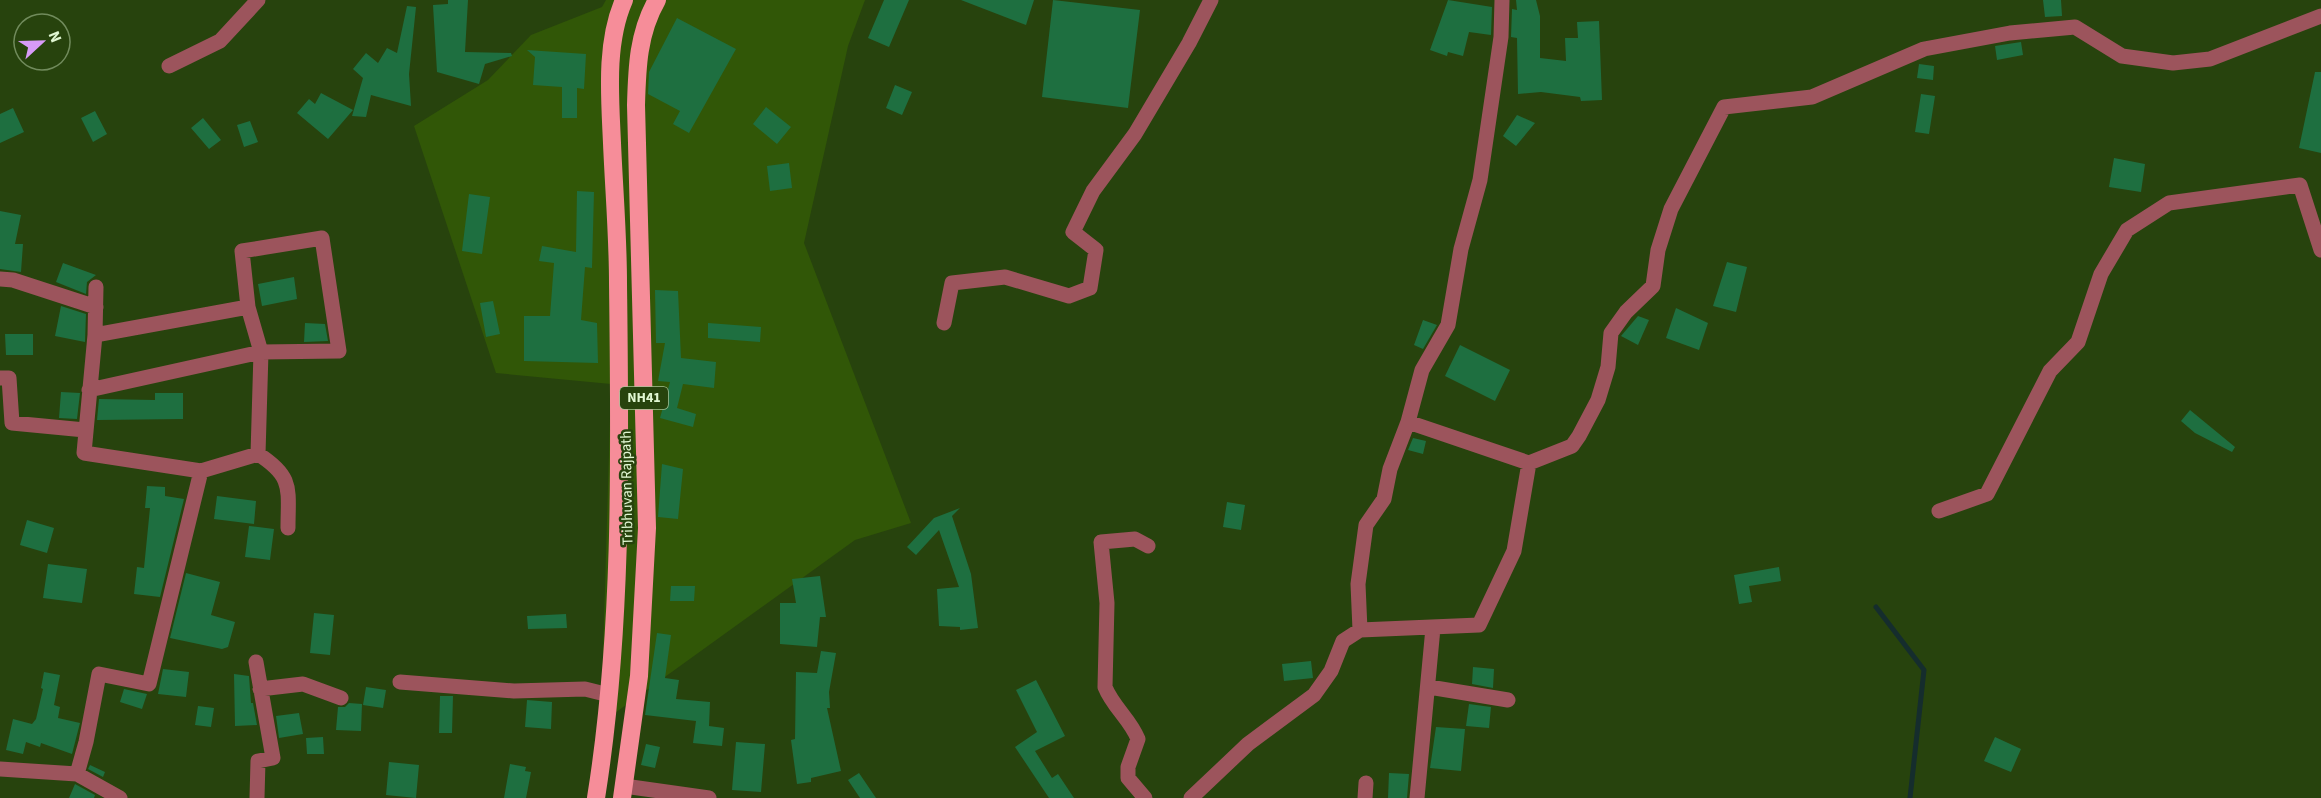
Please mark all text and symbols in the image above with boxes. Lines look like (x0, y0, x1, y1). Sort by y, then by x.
north arrow (12, 12, 72, 72)
text: N (43, 28, 67, 46)
road number: NH41 (620, 387, 668, 409)
street label: Tribhuvan Rajpath (615, 430, 639, 546)

